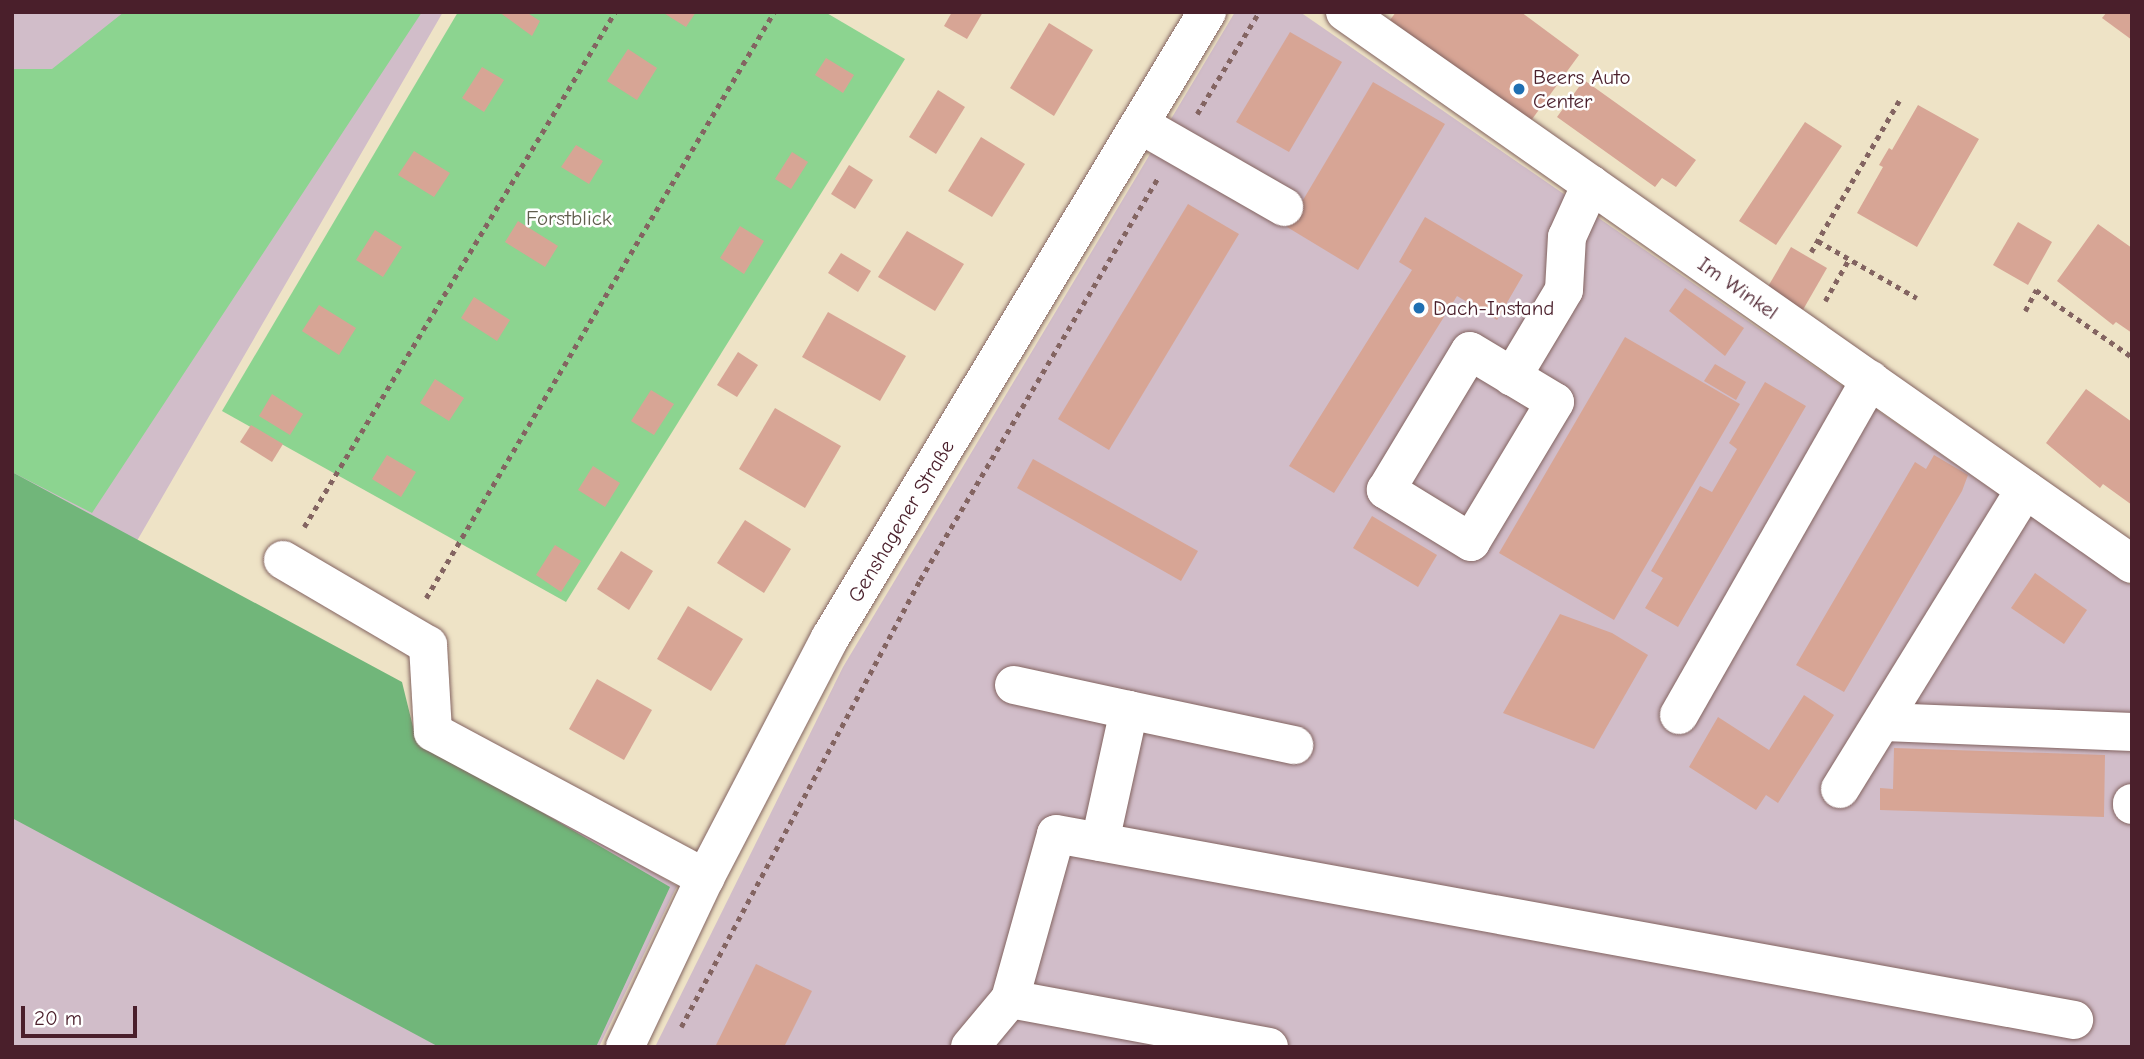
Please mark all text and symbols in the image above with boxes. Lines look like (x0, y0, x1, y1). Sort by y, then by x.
place label: Beers Auto Center (1533, 64, 1631, 114)
marker: Beers Auto Center (1511, 81, 1527, 97)
park label: Forstblick (526, 205, 612, 231)
street label: Im Winkel (1693, 251, 1783, 325)
place label: Dach-Instand (1433, 295, 1554, 321)
marker: Dach-Instand (1411, 300, 1427, 316)
street label: Genshagener Straße (843, 435, 959, 607)
scale bar (24, 992, 140, 1036)
text: 20 m (34, 1006, 82, 1030)

